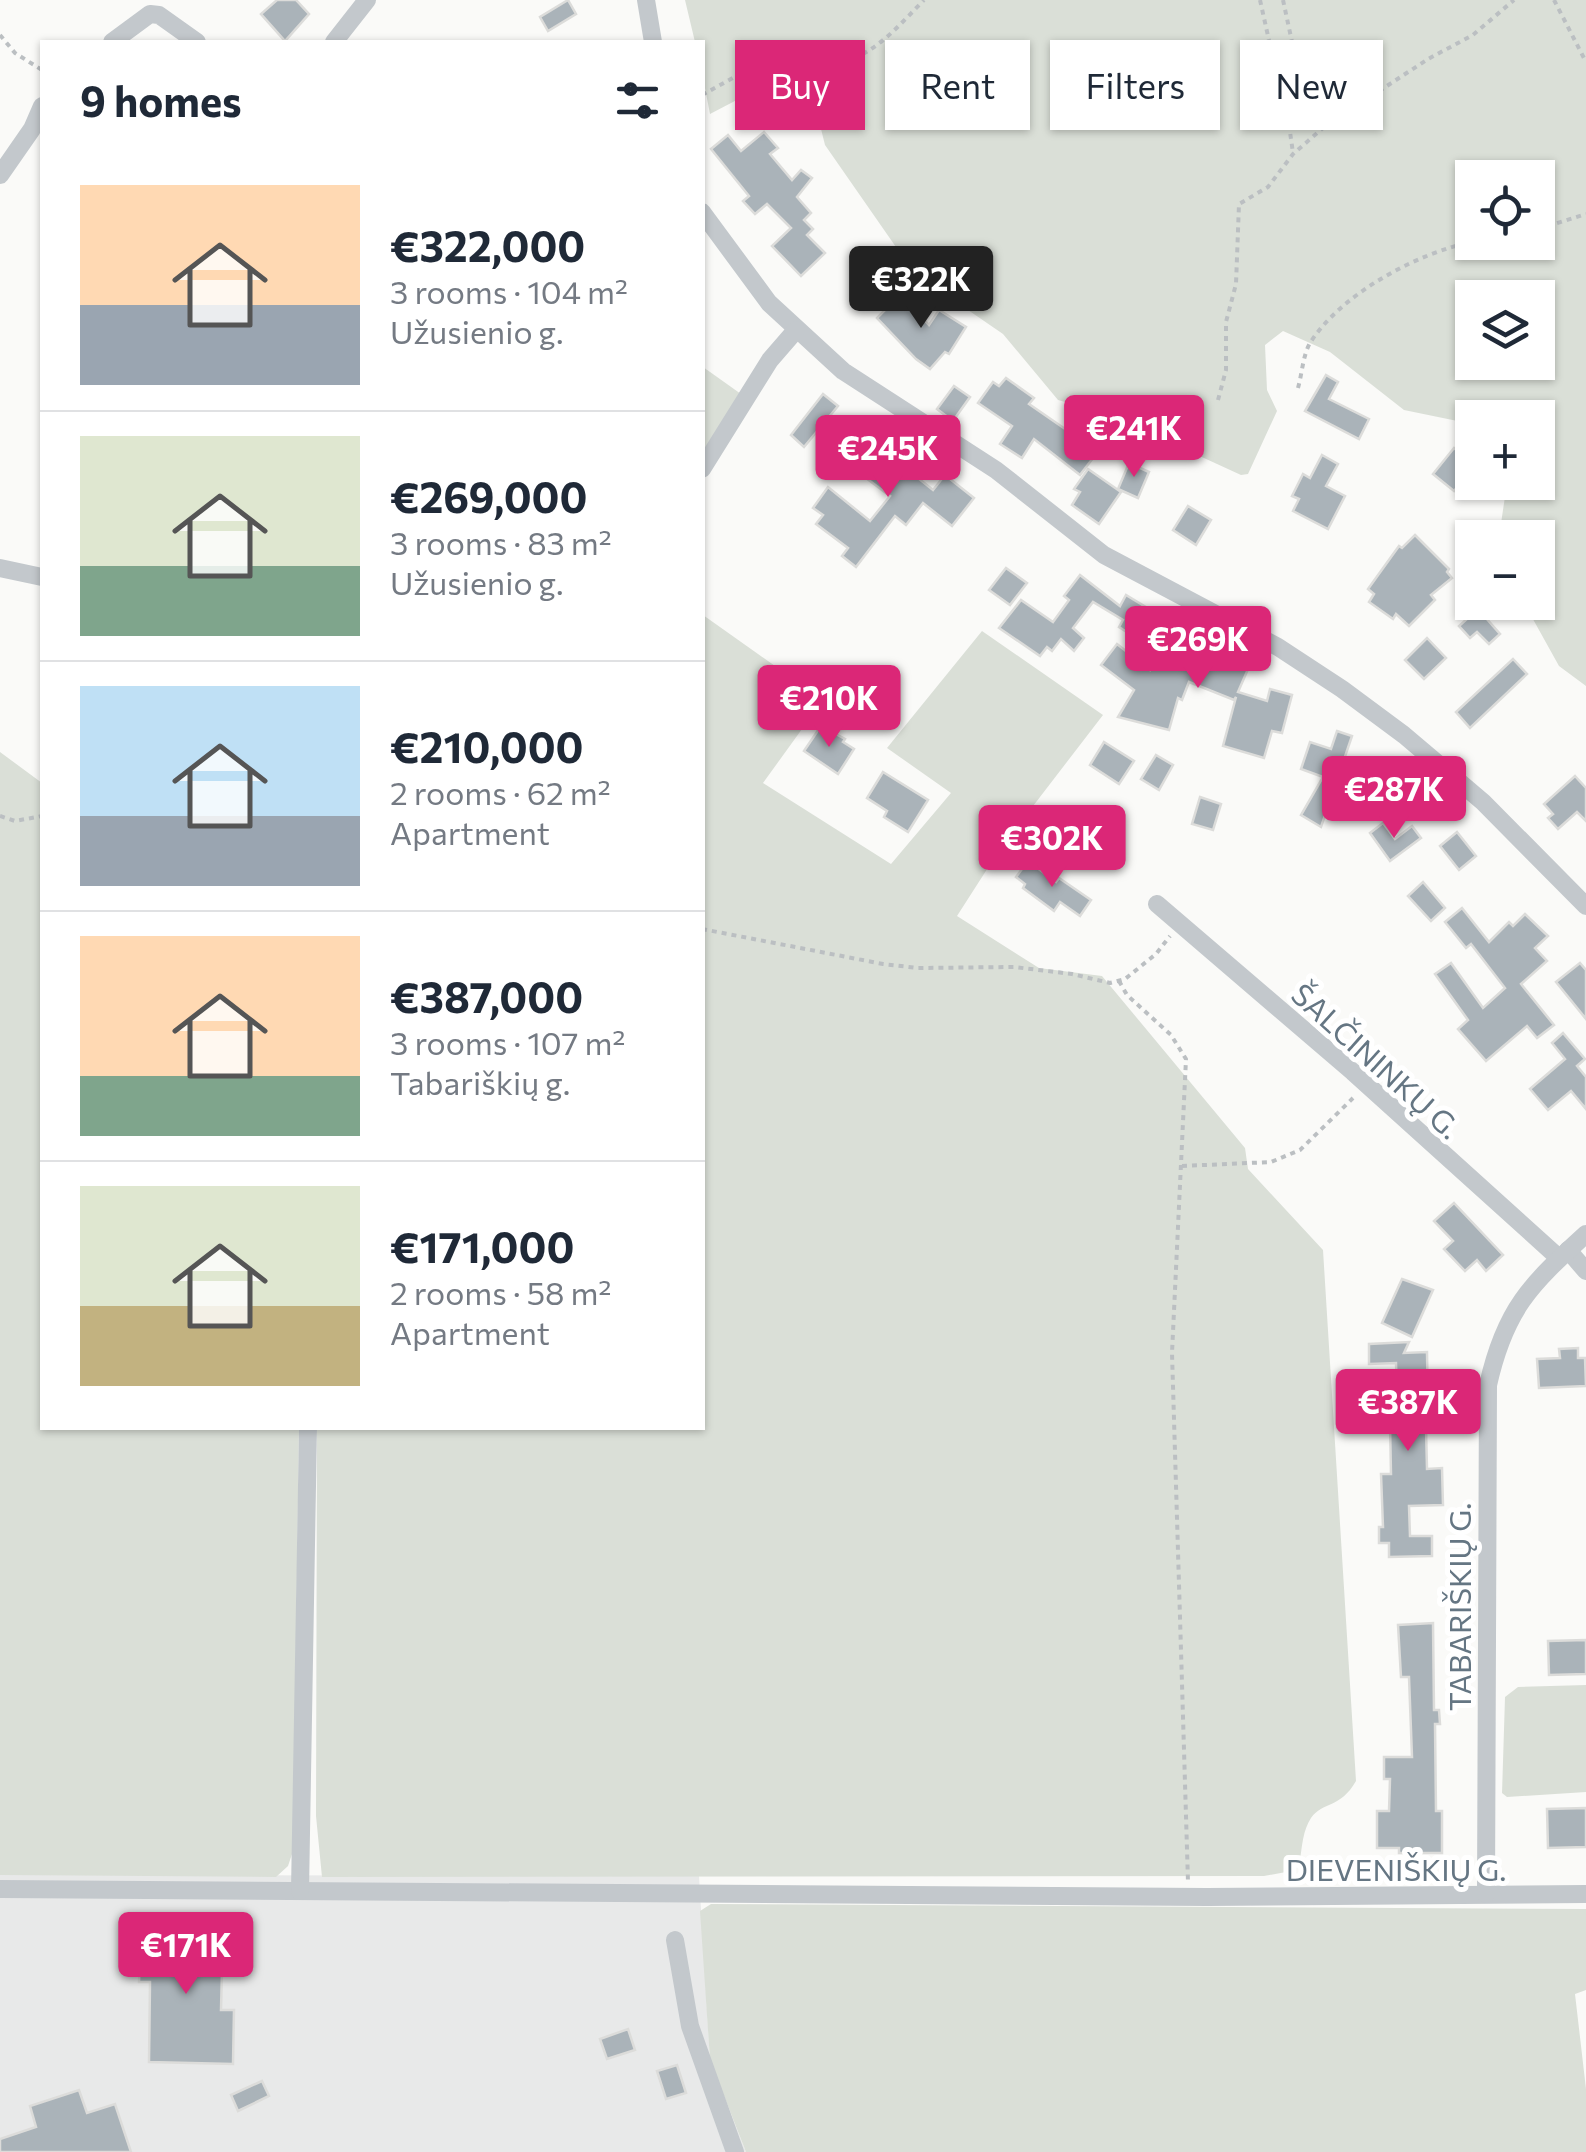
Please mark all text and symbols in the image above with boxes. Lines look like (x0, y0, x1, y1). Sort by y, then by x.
chip: Buy (735, 40, 865, 130)
chip: Rent (885, 40, 1030, 130)
chip: Filters (1050, 40, 1220, 130)
chip: New (1240, 40, 1383, 130)
icon: filters (610, 73, 665, 128)
text: 9 homes (80, 74, 242, 126)
map controls (1455, 160, 1555, 620)
button: locate (1455, 160, 1555, 260)
text: €322,000 (390, 219, 585, 271)
icon: home (160, 225, 280, 345)
pin: €322K (851, 246, 991, 331)
text: €322K (871, 258, 971, 298)
text: 3 rooms · 104 m² (390, 271, 628, 311)
button: layers (1455, 280, 1555, 380)
text: Užusienio g. (390, 311, 564, 351)
pin: €241K (1064, 395, 1204, 480)
button: + (1455, 400, 1555, 500)
text: €241K (1086, 407, 1182, 447)
pin: €245K (818, 415, 958, 500)
text: €245K (838, 427, 938, 467)
text: €269,000 (390, 470, 587, 522)
icon: home (160, 476, 280, 596)
button: − (1455, 520, 1555, 620)
text: 3 rooms · 83 m² (390, 522, 612, 562)
text: Užusienio g. (390, 562, 564, 602)
pin: €269K (1128, 606, 1268, 691)
text: €269K (1147, 618, 1249, 658)
pin: €210K (759, 665, 899, 750)
text: €210K (780, 677, 878, 717)
text: €210,000 (390, 720, 583, 772)
icon: home (160, 726, 280, 846)
pin: €287K (1324, 756, 1464, 841)
text: €287K (1344, 768, 1444, 808)
text: 2 rooms · 62 m² (390, 772, 611, 812)
pin: €302K (982, 805, 1122, 890)
text: Apartment (390, 812, 550, 852)
text: €302K (1001, 817, 1103, 857)
text: €387,000 (390, 970, 583, 1022)
street label: ŠALČININKŲ G. (1285, 975, 1469, 1145)
icon: home (160, 976, 280, 1096)
text: 3 rooms · 107 m² (390, 1022, 625, 1062)
text: Tabariškių g. (390, 1062, 570, 1102)
text: €171,000 (390, 1220, 574, 1272)
icon: home (160, 1226, 280, 1346)
text: 2 rooms · 58 m² (390, 1272, 611, 1312)
text: Apartment (390, 1312, 550, 1352)
pin: €387K (1338, 1369, 1478, 1454)
text: €387K (1358, 1381, 1458, 1421)
street label: TABARIŠKIŲ G. (1440, 1503, 1477, 1711)
street label: DIEVENIŠKIŲ G. (1286, 1850, 1506, 1887)
pin: €171K (116, 1912, 256, 1997)
text: €171K (140, 1924, 232, 1964)

